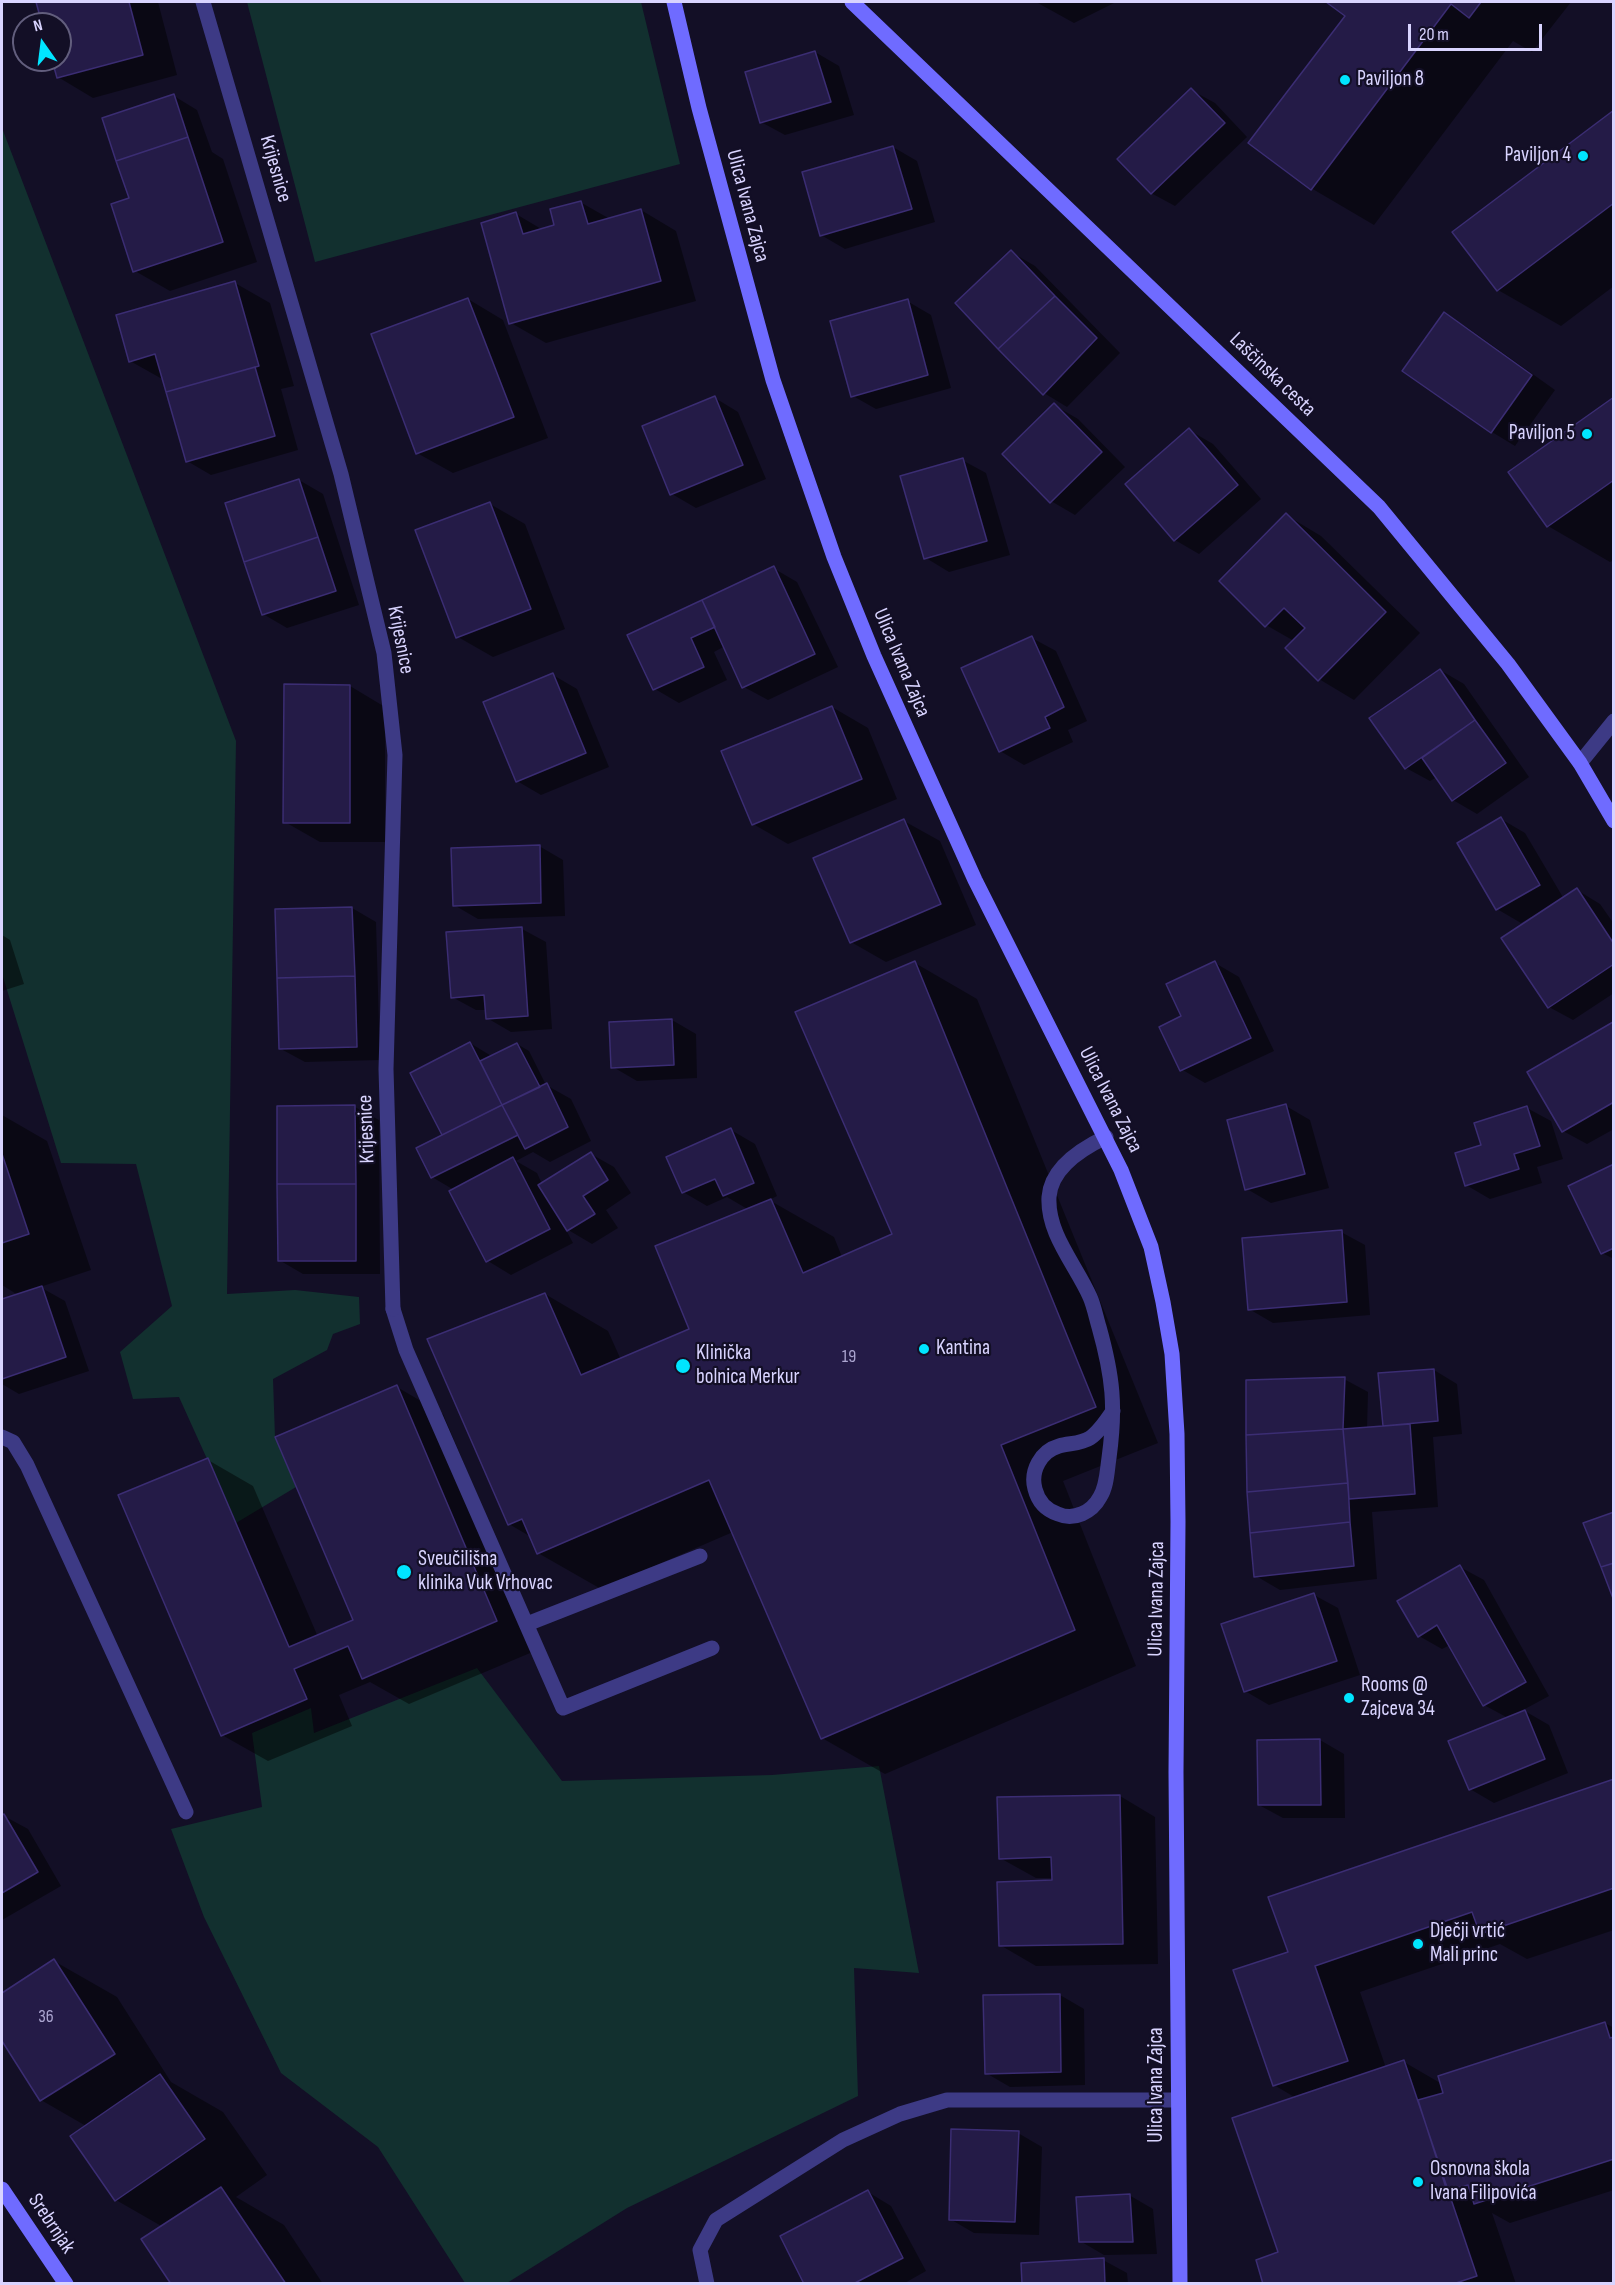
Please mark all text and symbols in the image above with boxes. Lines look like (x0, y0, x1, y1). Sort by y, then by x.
north arrow (12, 12, 72, 72)
scale bar (1411, 12, 1544, 50)
text: N (32, 16, 44, 36)
text: 20 m (1419, 24, 1449, 45)
place label: Paviljon 8 (1357, 67, 1424, 93)
marker: Paviljon 8 (1338, 73, 1352, 87)
street label: Krijesnice (253, 133, 297, 205)
place label: Paviljon 4 (1505, 143, 1571, 169)
street label: Ulica Ivana Zajca (720, 147, 774, 265)
marker: Paviljon 4 (1576, 149, 1590, 163)
street label: Laščinska cesta (1224, 328, 1320, 422)
place label: Paviljon 5 (1509, 421, 1575, 447)
marker: Paviljon 5 (1580, 427, 1594, 441)
street label: Krijesnice (381, 604, 419, 676)
street label: Ulica Ivana Zajca (867, 605, 935, 721)
street label: Ulica Ivana Zajca (1073, 1043, 1147, 1157)
street label: Krijesnice (353, 1094, 381, 1164)
place label: Kantina (936, 1336, 990, 1362)
place label: Klinička bolnica Merkur (696, 1341, 800, 1391)
marker: Kantina (917, 1342, 931, 1356)
house number: 19 (842, 1346, 856, 1368)
marker: Klinička bolnica Merkur (674, 1357, 692, 1375)
street label: Ulica Ivana Zajca (1143, 1541, 1171, 1657)
place label: Sveučilišna klinika Vuk Vrhovac (418, 1547, 553, 1597)
marker: Sveučilišna klinika Vuk Vrhovac (395, 1563, 413, 1581)
place label: Rooms @ Zajceva 34 (1361, 1673, 1435, 1723)
marker: Rooms @ Zajceva 34 (1342, 1691, 1356, 1705)
place label: Dječji vrtić Mali princ (1430, 1919, 1505, 1969)
marker: Dječji vrtić Mali princ (1411, 1937, 1425, 1951)
house number: 36 (38, 2006, 54, 2028)
street label: Ulica Ivana Zajca (1144, 2027, 1170, 2143)
place label: Osnovna škola Ivana Filipovića (1430, 2157, 1536, 2207)
marker: Osnovna škola Ivana Filipovića (1411, 2175, 1425, 2189)
street label: Srebrnjak (22, 2189, 80, 2259)

